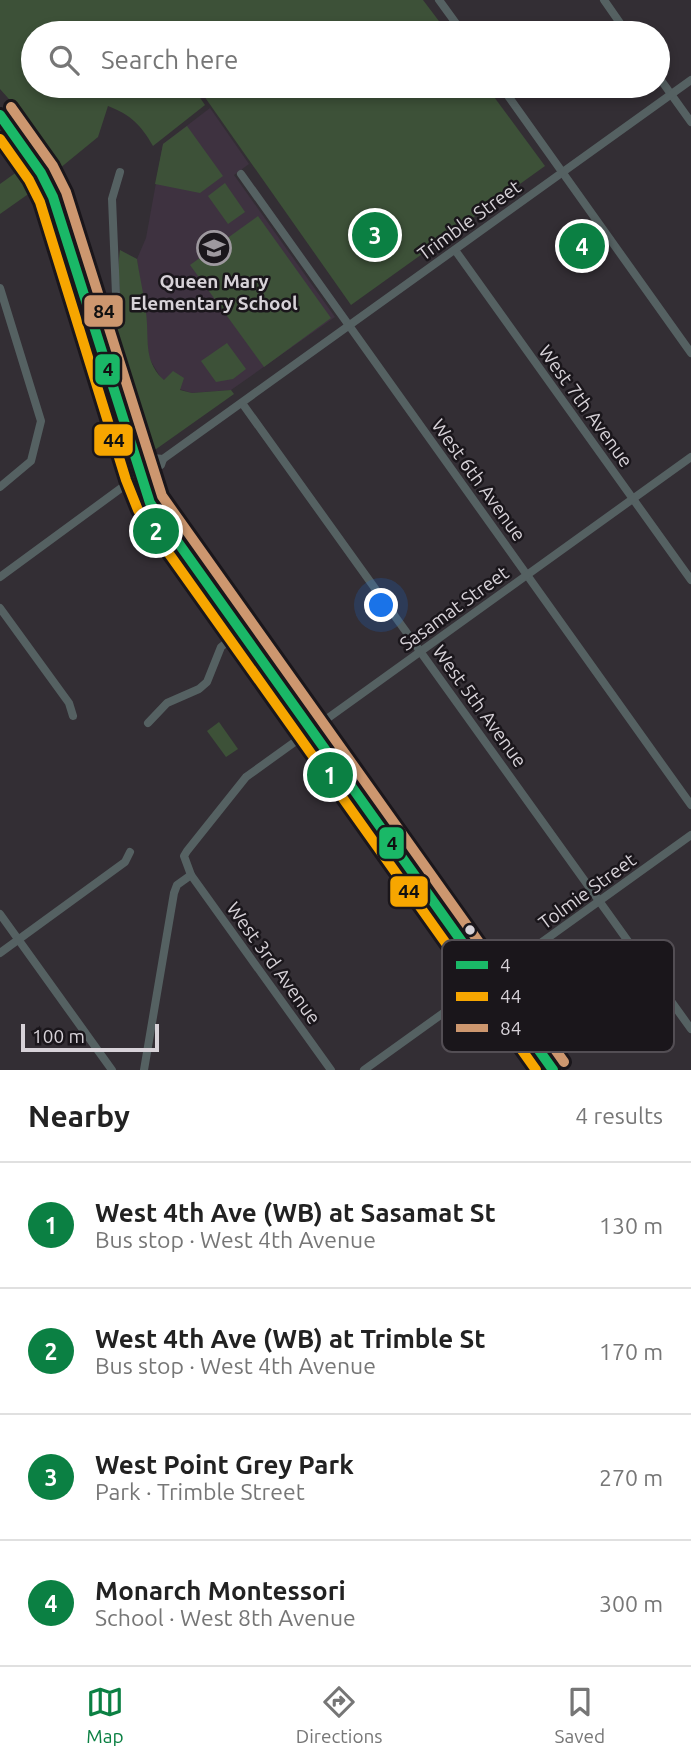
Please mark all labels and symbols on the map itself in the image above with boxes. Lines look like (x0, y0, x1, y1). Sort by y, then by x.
street label: Trimble Street (413, 175, 525, 265)
pin: 3 (352, 209, 398, 261)
pin: 4 (559, 220, 605, 272)
school or university icon: Queen Mary Elementary School (195, 229, 233, 267)
place label: Queen Mary Elementary School (130, 270, 298, 314)
line badge: 84 (83, 294, 124, 328)
text: 84 (93, 300, 115, 322)
street label: West 7th Avenue (534, 341, 638, 471)
line badge: 4 (94, 353, 121, 386)
text: 4 (103, 358, 114, 380)
street label: West 6th Avenue (427, 415, 531, 545)
line badge: 44 (93, 423, 134, 457)
text: 44 (103, 429, 125, 451)
pin: 2 (133, 505, 179, 557)
street label: Sasamat Street (395, 561, 513, 655)
your location (364, 588, 398, 622)
street label: West 5th Avenue (428, 641, 532, 771)
pin: 1 (307, 749, 353, 801)
line badge: 4 (378, 826, 405, 860)
text: 4 (387, 832, 398, 854)
street label: Tolmie Street (534, 848, 640, 934)
line badge: 44 (389, 875, 429, 908)
text: 44 (398, 880, 420, 902)
street label: West 3rd Avenue (222, 898, 326, 1028)
unlabelled marker (463, 923, 477, 937)
legend (442, 940, 674, 1052)
text: 4 (500, 954, 511, 976)
text: 44 (500, 985, 521, 1007)
text: 84 (500, 1017, 521, 1039)
scale bar (21, 1021, 159, 1053)

